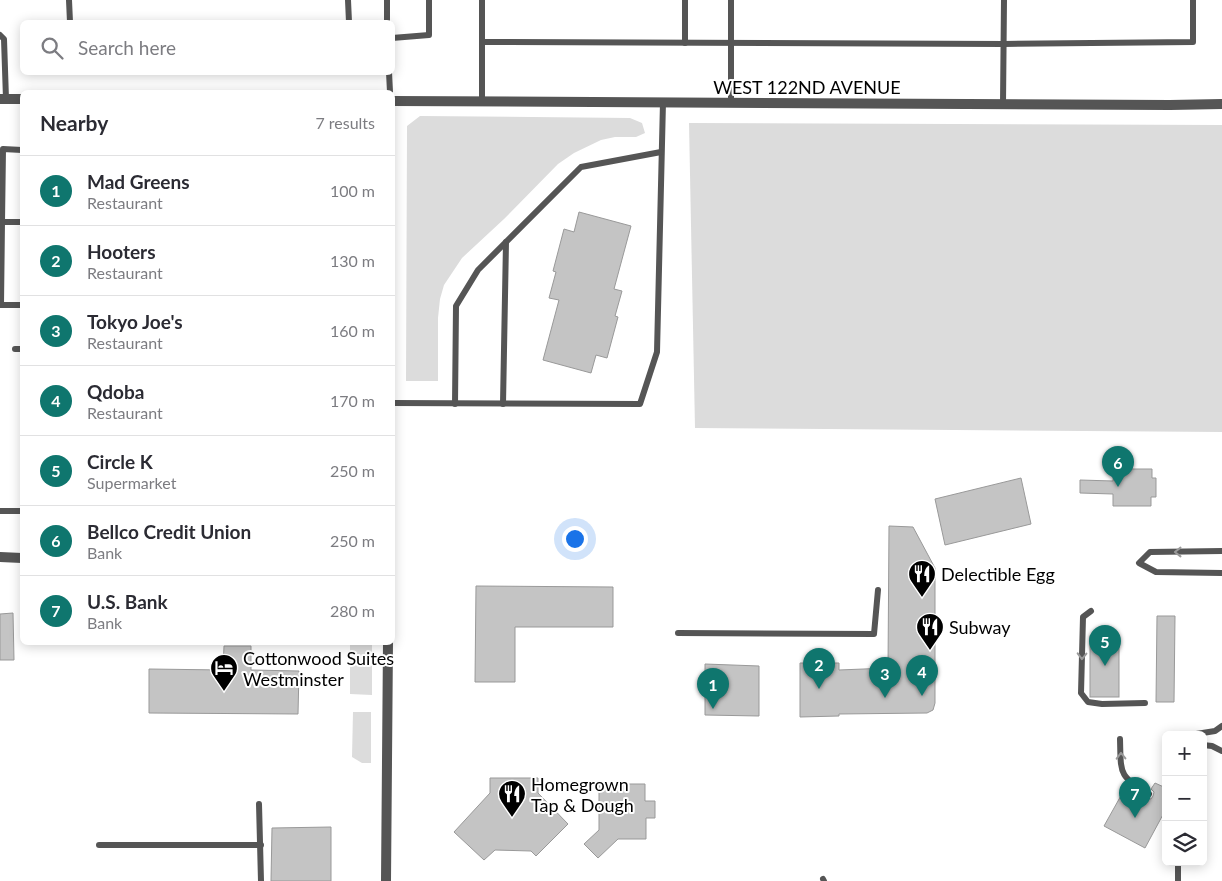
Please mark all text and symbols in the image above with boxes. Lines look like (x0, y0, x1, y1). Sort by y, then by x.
search box (20, 20, 395, 75)
icon: search (38, 34, 66, 62)
text: Search here (78, 36, 176, 59)
street label: WEST 122ND AVENUE (713, 76, 901, 98)
text: Nearby (40, 110, 108, 135)
text: 7 results (315, 113, 375, 132)
text: Mad Greens (87, 170, 190, 193)
text: 1 (51, 181, 61, 200)
text: 100 m (330, 181, 375, 200)
text: Restaurant (87, 193, 163, 212)
text: Hooters (87, 240, 156, 263)
text: 2 (51, 251, 61, 270)
text: 130 m (330, 251, 375, 270)
text: Restaurant (87, 263, 163, 282)
text: Tokyo Joe's (87, 310, 183, 333)
text: 3 (51, 321, 61, 340)
text: 160 m (330, 321, 375, 340)
text: Restaurant (87, 333, 163, 352)
text: Qdoba (87, 380, 144, 403)
text: 4 (51, 391, 61, 410)
text: 170 m (330, 391, 375, 410)
text: Restaurant (87, 403, 163, 422)
pin: 6 (1102, 446, 1134, 487)
text: Circle K (87, 450, 153, 473)
text: 5 (51, 461, 61, 480)
text: 250 m (330, 461, 375, 480)
text: Supermarket (87, 473, 176, 492)
text: Bellco Credit Union (87, 520, 251, 543)
your location (562, 526, 588, 552)
text: 6 (51, 531, 61, 550)
text: 250 m (330, 531, 375, 550)
text: Bank (87, 543, 122, 562)
one-way arrow (1174, 547, 1182, 557)
restaurant icon: Delectible Egg (907, 559, 937, 598)
place label: Delectible Egg (941, 563, 1055, 585)
text: U.S. Bank (87, 590, 168, 613)
text: 7 (51, 601, 61, 620)
text: 280 m (330, 601, 375, 620)
restaurant icon: Subway (915, 612, 945, 651)
text: Bank (87, 613, 122, 632)
place label: Subway (949, 616, 1011, 638)
pin: 5 (1089, 625, 1121, 666)
place label: Cottonwood Suites Westminster (243, 647, 394, 690)
pin: 2 (803, 648, 835, 689)
hotel icon: Cottonwood Suites Westminster (209, 653, 239, 692)
one-way arrow (1077, 653, 1087, 661)
pin: 4 (906, 655, 938, 696)
pin: 3 (869, 657, 901, 698)
pin: 1 (697, 668, 729, 709)
map controls (1162, 731, 1207, 866)
button: + (1162, 731, 1207, 776)
one-way arrow (1116, 751, 1126, 759)
place label: Homegrown Tap & Dough (531, 773, 634, 816)
button: − (1162, 776, 1207, 821)
pin: 7 (1119, 777, 1151, 818)
restaurant icon: Homegrown Tap & Dough (497, 779, 527, 818)
button: layers (1162, 821, 1207, 866)

